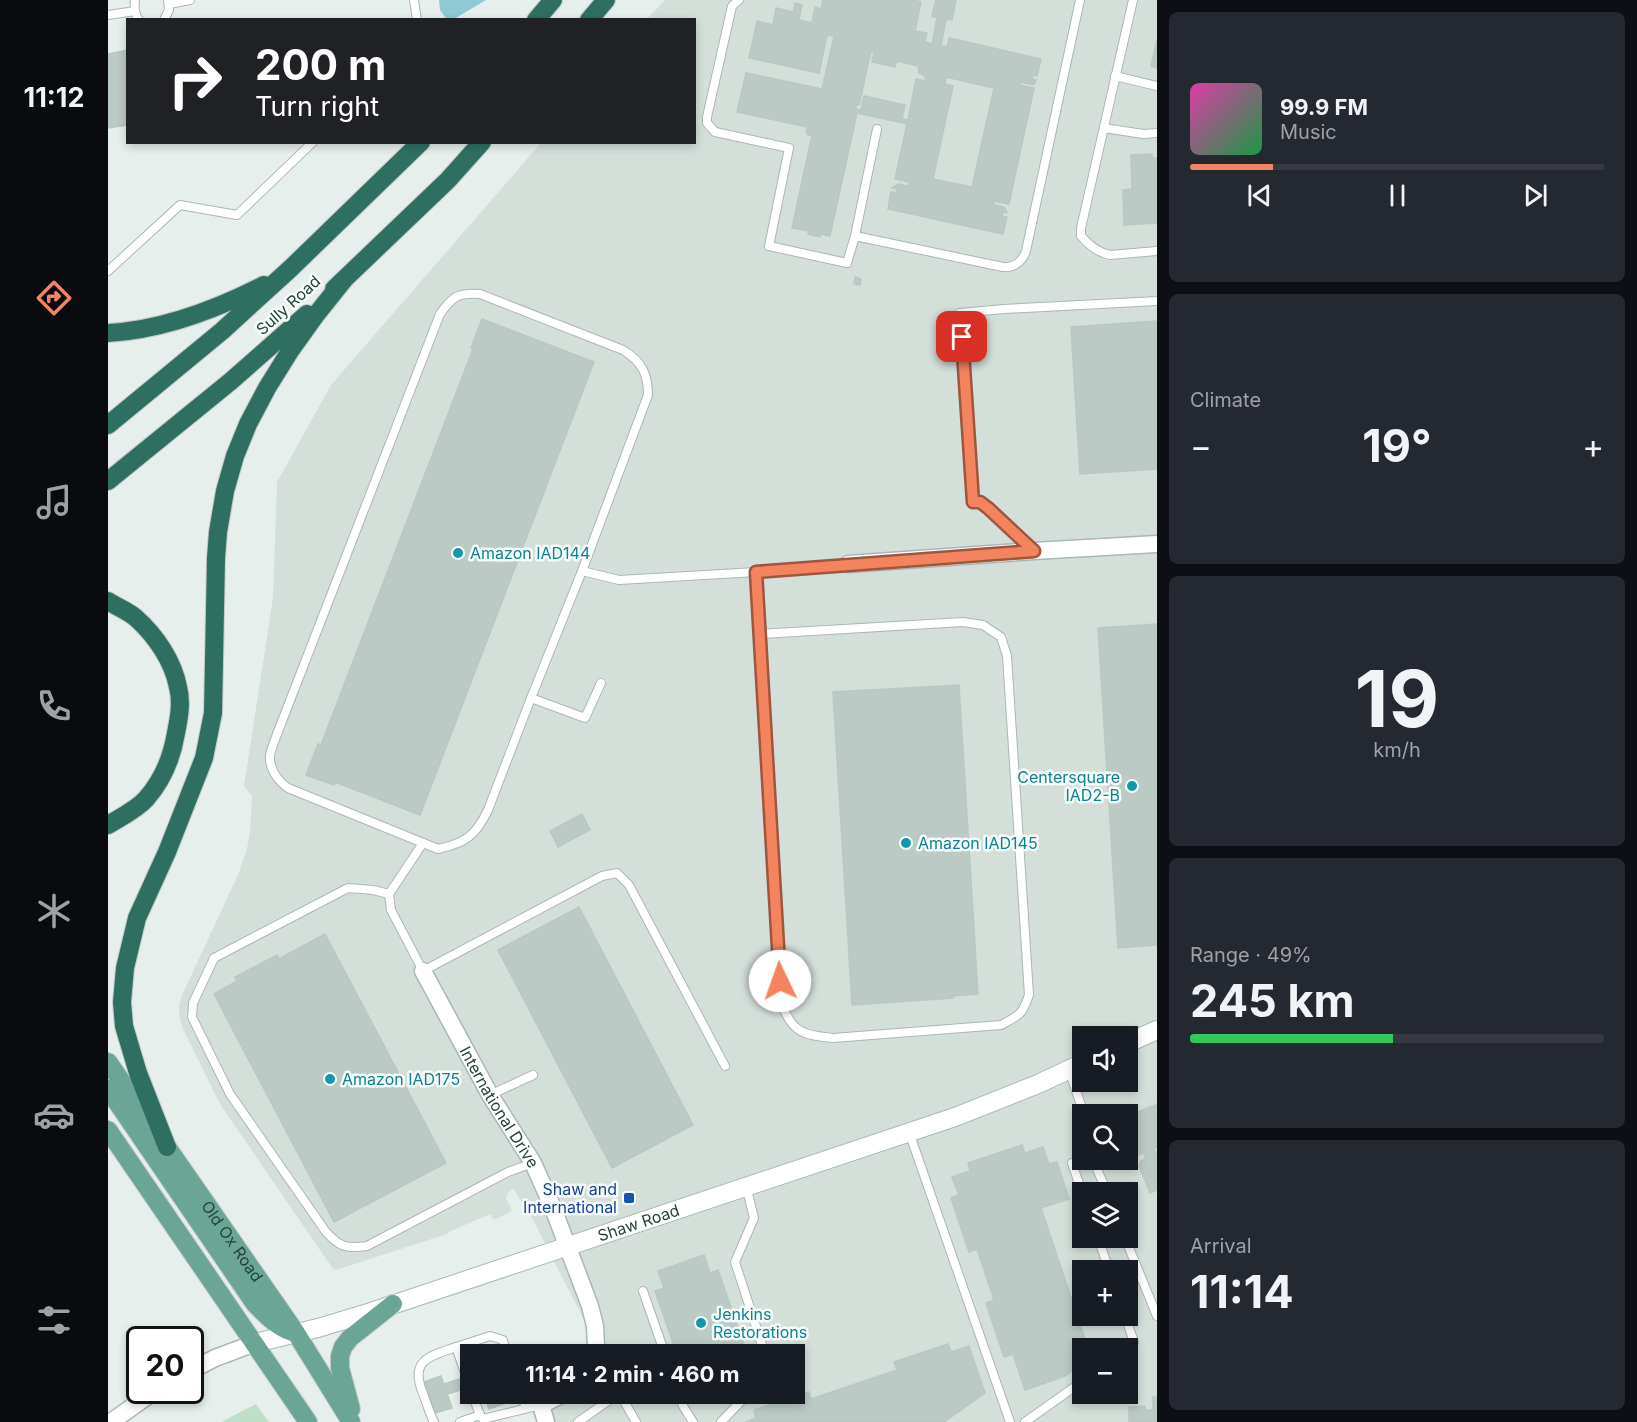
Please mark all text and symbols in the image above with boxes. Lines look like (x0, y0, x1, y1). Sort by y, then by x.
text: 200 m (255, 39, 386, 90)
icon: right (156, 42, 234, 120)
text: 11:12 (24, 81, 84, 114)
text: Turn right (255, 90, 379, 123)
text: 99.9 FM (1280, 94, 1368, 120)
text: Music (1280, 120, 1337, 144)
icon: previous (1243, 179, 1276, 212)
icon: pause (1381, 179, 1414, 212)
icon: next (1519, 179, 1552, 212)
street label: Sully Road (252, 271, 324, 339)
icon: directions (33, 277, 75, 319)
pin (936, 311, 987, 362)
icon: arrive (945, 320, 978, 353)
text: Climate (1190, 388, 1261, 412)
text: 19° (1362, 418, 1432, 473)
text: − (1190, 426, 1212, 466)
text: + (1582, 426, 1604, 466)
icon: music (33, 481, 75, 523)
place label: Amazon IAD144 (470, 543, 590, 563)
marker: Amazon IAD144 (451, 546, 465, 560)
text: 19 (1355, 651, 1439, 746)
icon: phone (33, 685, 75, 727)
text: km/h (1373, 738, 1421, 762)
place label: Centersquare IAD2-B (1017, 767, 1120, 805)
marker: Centersquare IAD2-B (1125, 779, 1139, 793)
place label: Amazon IAD145 (918, 833, 1038, 853)
marker: Amazon IAD145 (899, 836, 913, 850)
icon: climate (33, 890, 75, 932)
text: Range · 49% (1190, 943, 1312, 967)
position arrow (748, 949, 812, 1013)
text: 245 km (1190, 973, 1355, 1028)
map controls (1072, 1026, 1138, 1404)
button: sound (1072, 1026, 1138, 1092)
street label: International Drive (456, 1043, 543, 1171)
place label: Amazon IAD175 (342, 1069, 460, 1089)
marker: Amazon IAD175 (323, 1072, 337, 1086)
icon: car (33, 1094, 75, 1136)
button: search (1072, 1104, 1138, 1170)
place label: Shaw and International (523, 1179, 617, 1217)
button: layers (1072, 1182, 1138, 1248)
marker: Shaw and International (622, 1191, 636, 1205)
street label: Old Ox Road (197, 1197, 267, 1286)
street label: Shaw Road (595, 1200, 682, 1246)
text: Arrival (1190, 1234, 1252, 1258)
button: + (1072, 1260, 1138, 1326)
text: 11:14 (1190, 1264, 1294, 1319)
icon: filters (33, 1299, 75, 1341)
place label: Jenkins Restorations (713, 1304, 807, 1342)
marker: Jenkins Restorations (694, 1316, 708, 1330)
speed limit sign: 20 (126, 1326, 204, 1404)
button: − (1072, 1338, 1138, 1404)
text: 11:14 · 2 min · 460 m (525, 1361, 740, 1387)

